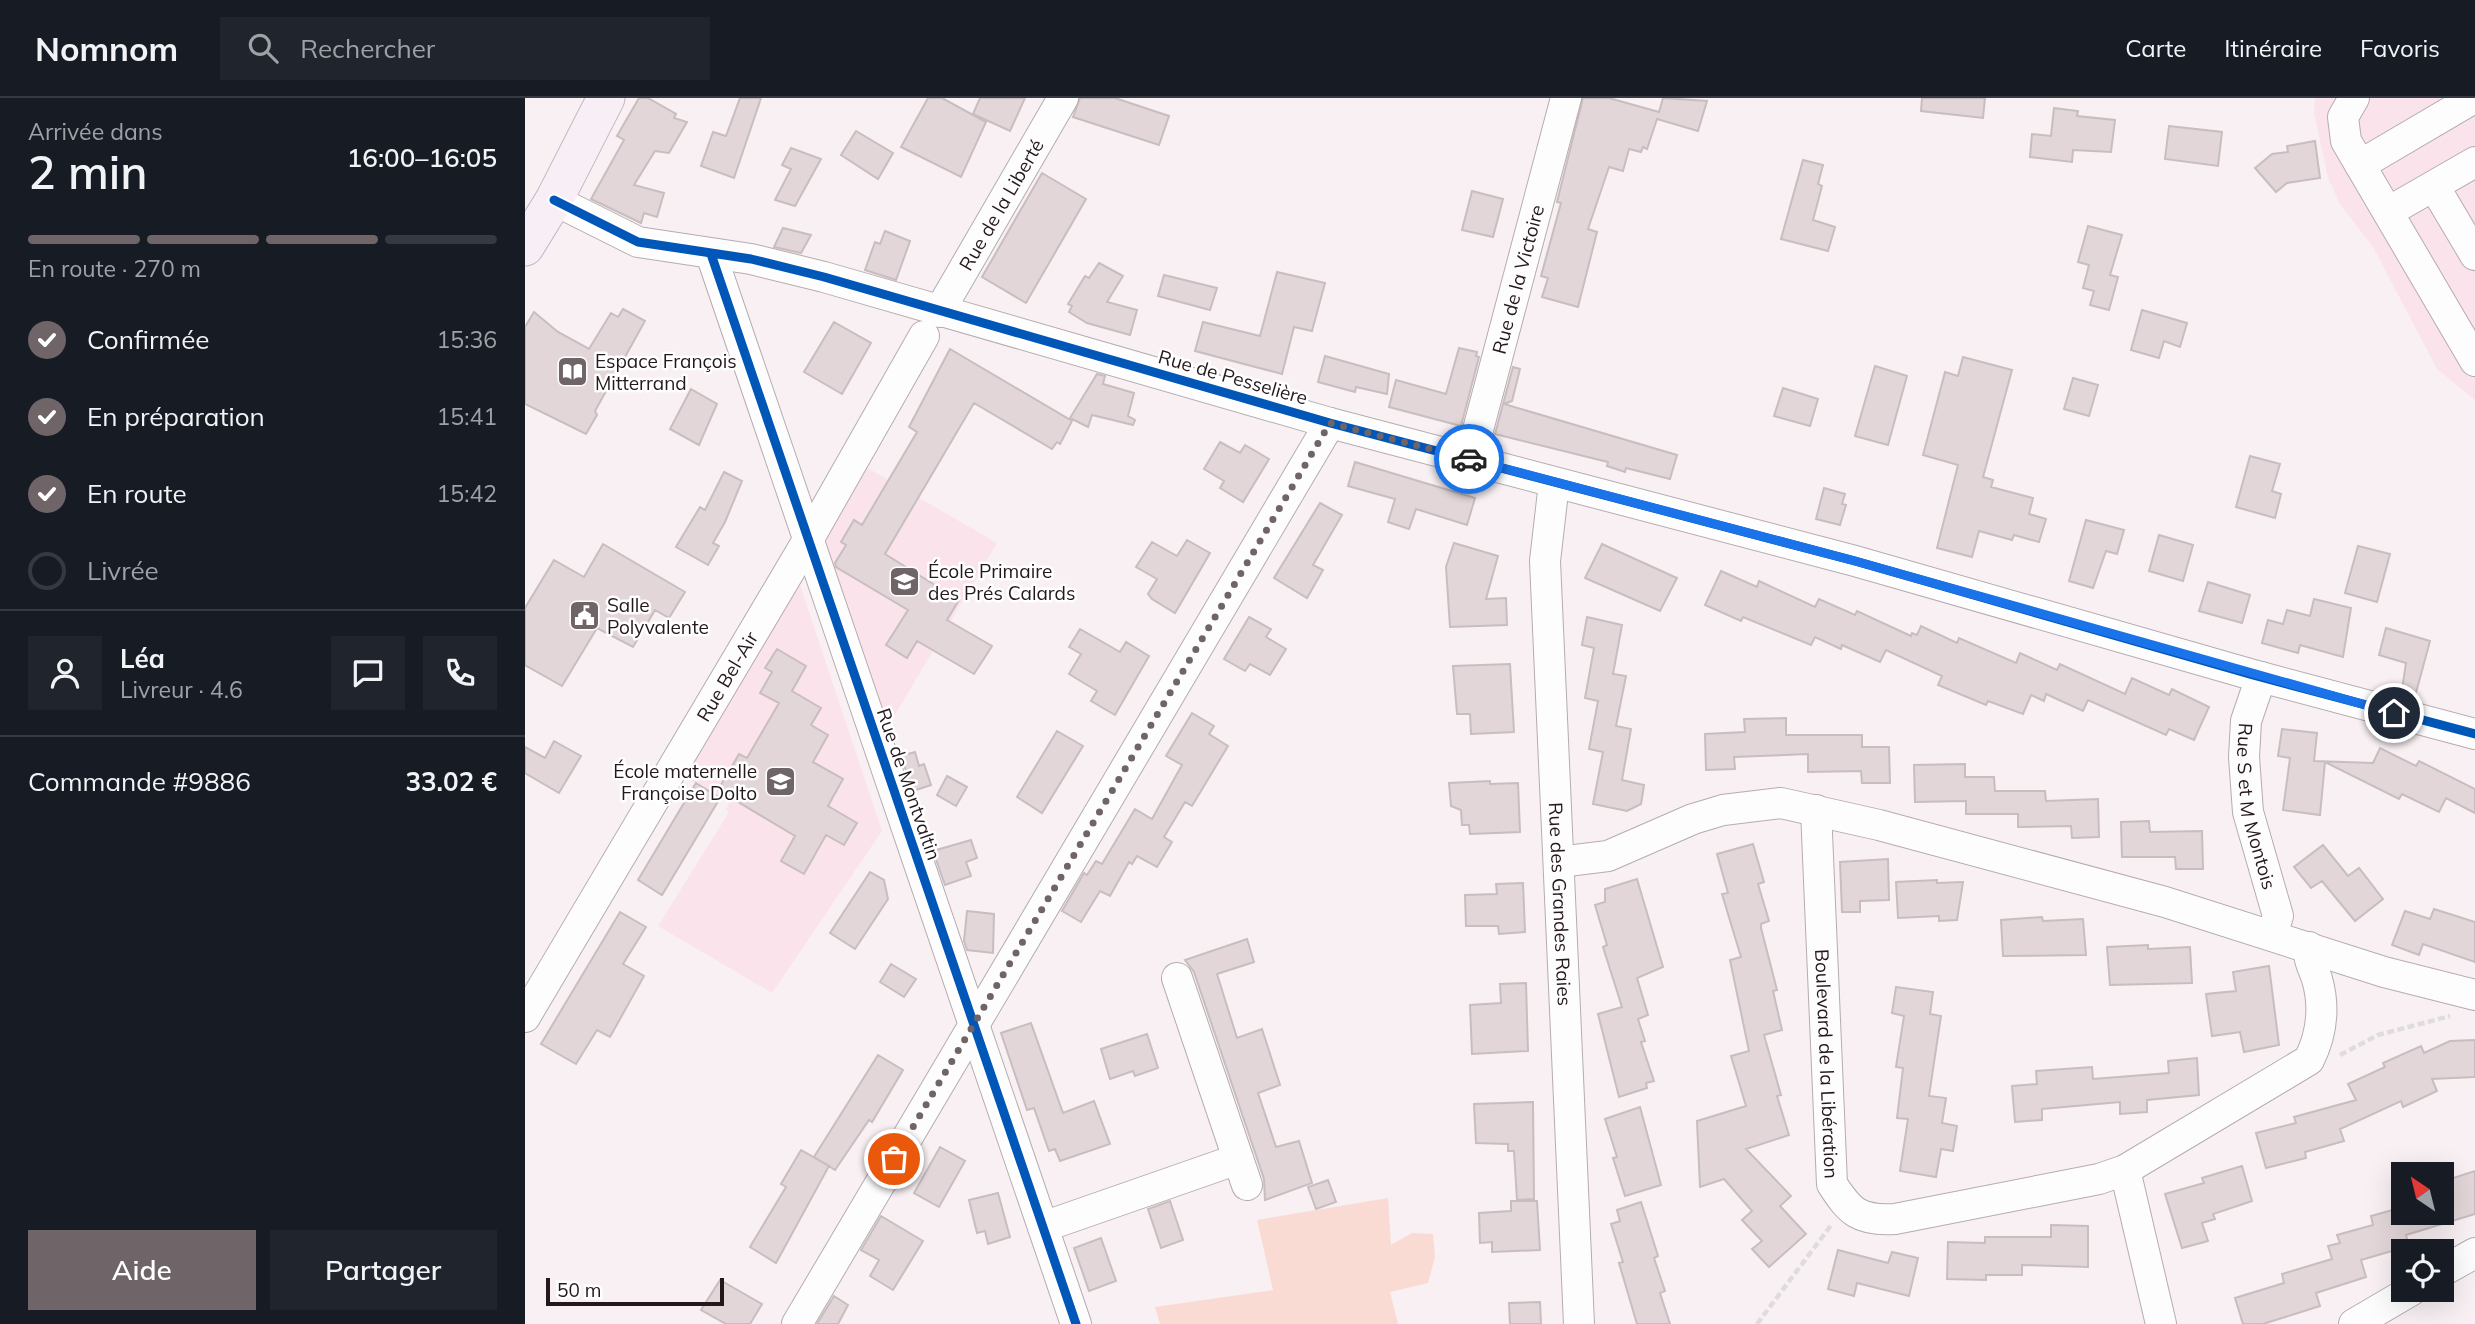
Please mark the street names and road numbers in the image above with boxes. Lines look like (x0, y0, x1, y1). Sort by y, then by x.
street label: Rue de la Liberté (954, 135, 1049, 275)
street label: Rue de la Victoire (1487, 202, 1549, 356)
street label: Rue de Pesselière (1156, 344, 1310, 410)
street label: Rue Bel-Air (691, 627, 763, 726)
street label: Rue de Montvaltin (872, 705, 946, 863)
street label: Rue S et M Montois (2232, 722, 2282, 892)
street label: Rue des Grandes Raies (1544, 802, 1577, 1006)
street label: Boulevard de la Libération (1810, 949, 1844, 1179)

